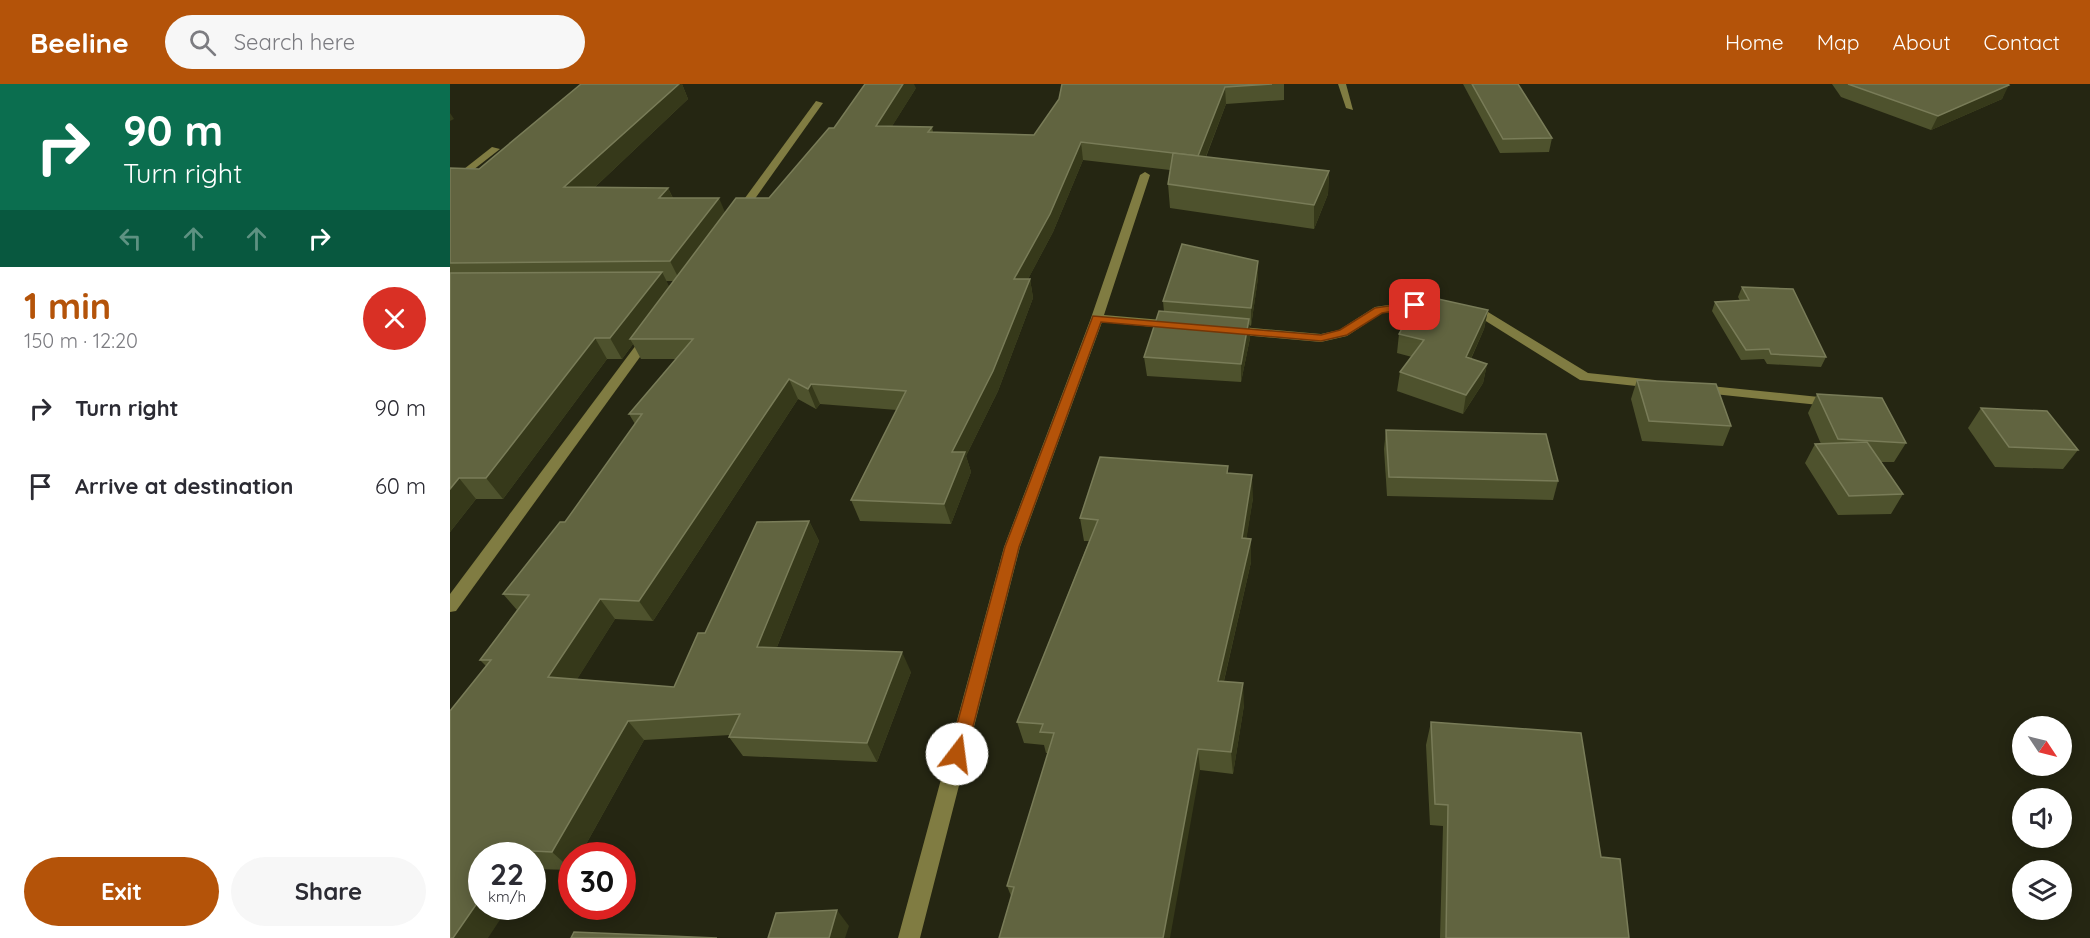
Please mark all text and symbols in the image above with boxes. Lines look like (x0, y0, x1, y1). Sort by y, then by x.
search box (165, 15, 585, 69)
text: Beeline (30, 25, 129, 60)
icon: search (186, 26, 219, 59)
text: Search here (234, 28, 355, 56)
text: Home (1725, 29, 1784, 55)
text: Map (1817, 29, 1860, 55)
text: About (1893, 29, 1951, 55)
text: Contact (1984, 29, 2060, 55)
text: 90 m (123, 104, 223, 157)
icon: right (24, 108, 102, 186)
text: Turn right (123, 156, 242, 190)
icon: left (114, 222, 147, 255)
icon: ahead (177, 222, 210, 255)
icon: ahead (240, 222, 273, 255)
icon: right (303, 222, 336, 255)
pin (1389, 279, 1440, 330)
text: 1 min (24, 283, 111, 328)
button: close (363, 287, 426, 350)
icon: arrive (1398, 288, 1431, 321)
text: 150 m · 12:20 (24, 328, 138, 353)
icon: right (24, 392, 57, 425)
text: Turn right (75, 394, 179, 422)
text: 90 m (375, 394, 426, 422)
icon: arrive (24, 470, 57, 503)
text: Arrive at destination (75, 472, 293, 500)
text: 60 m (375, 472, 426, 500)
north arrow (2012, 716, 2072, 776)
map controls (2012, 716, 2072, 920)
position arrow (925, 722, 989, 786)
button: sound (2012, 788, 2072, 848)
speed limit sign: 30 (558, 842, 636, 920)
text: 22 (490, 855, 524, 893)
button: Exit (24, 857, 219, 926)
button: Share (231, 857, 426, 926)
button: layers (2012, 860, 2072, 920)
text: km/h (488, 887, 526, 906)

